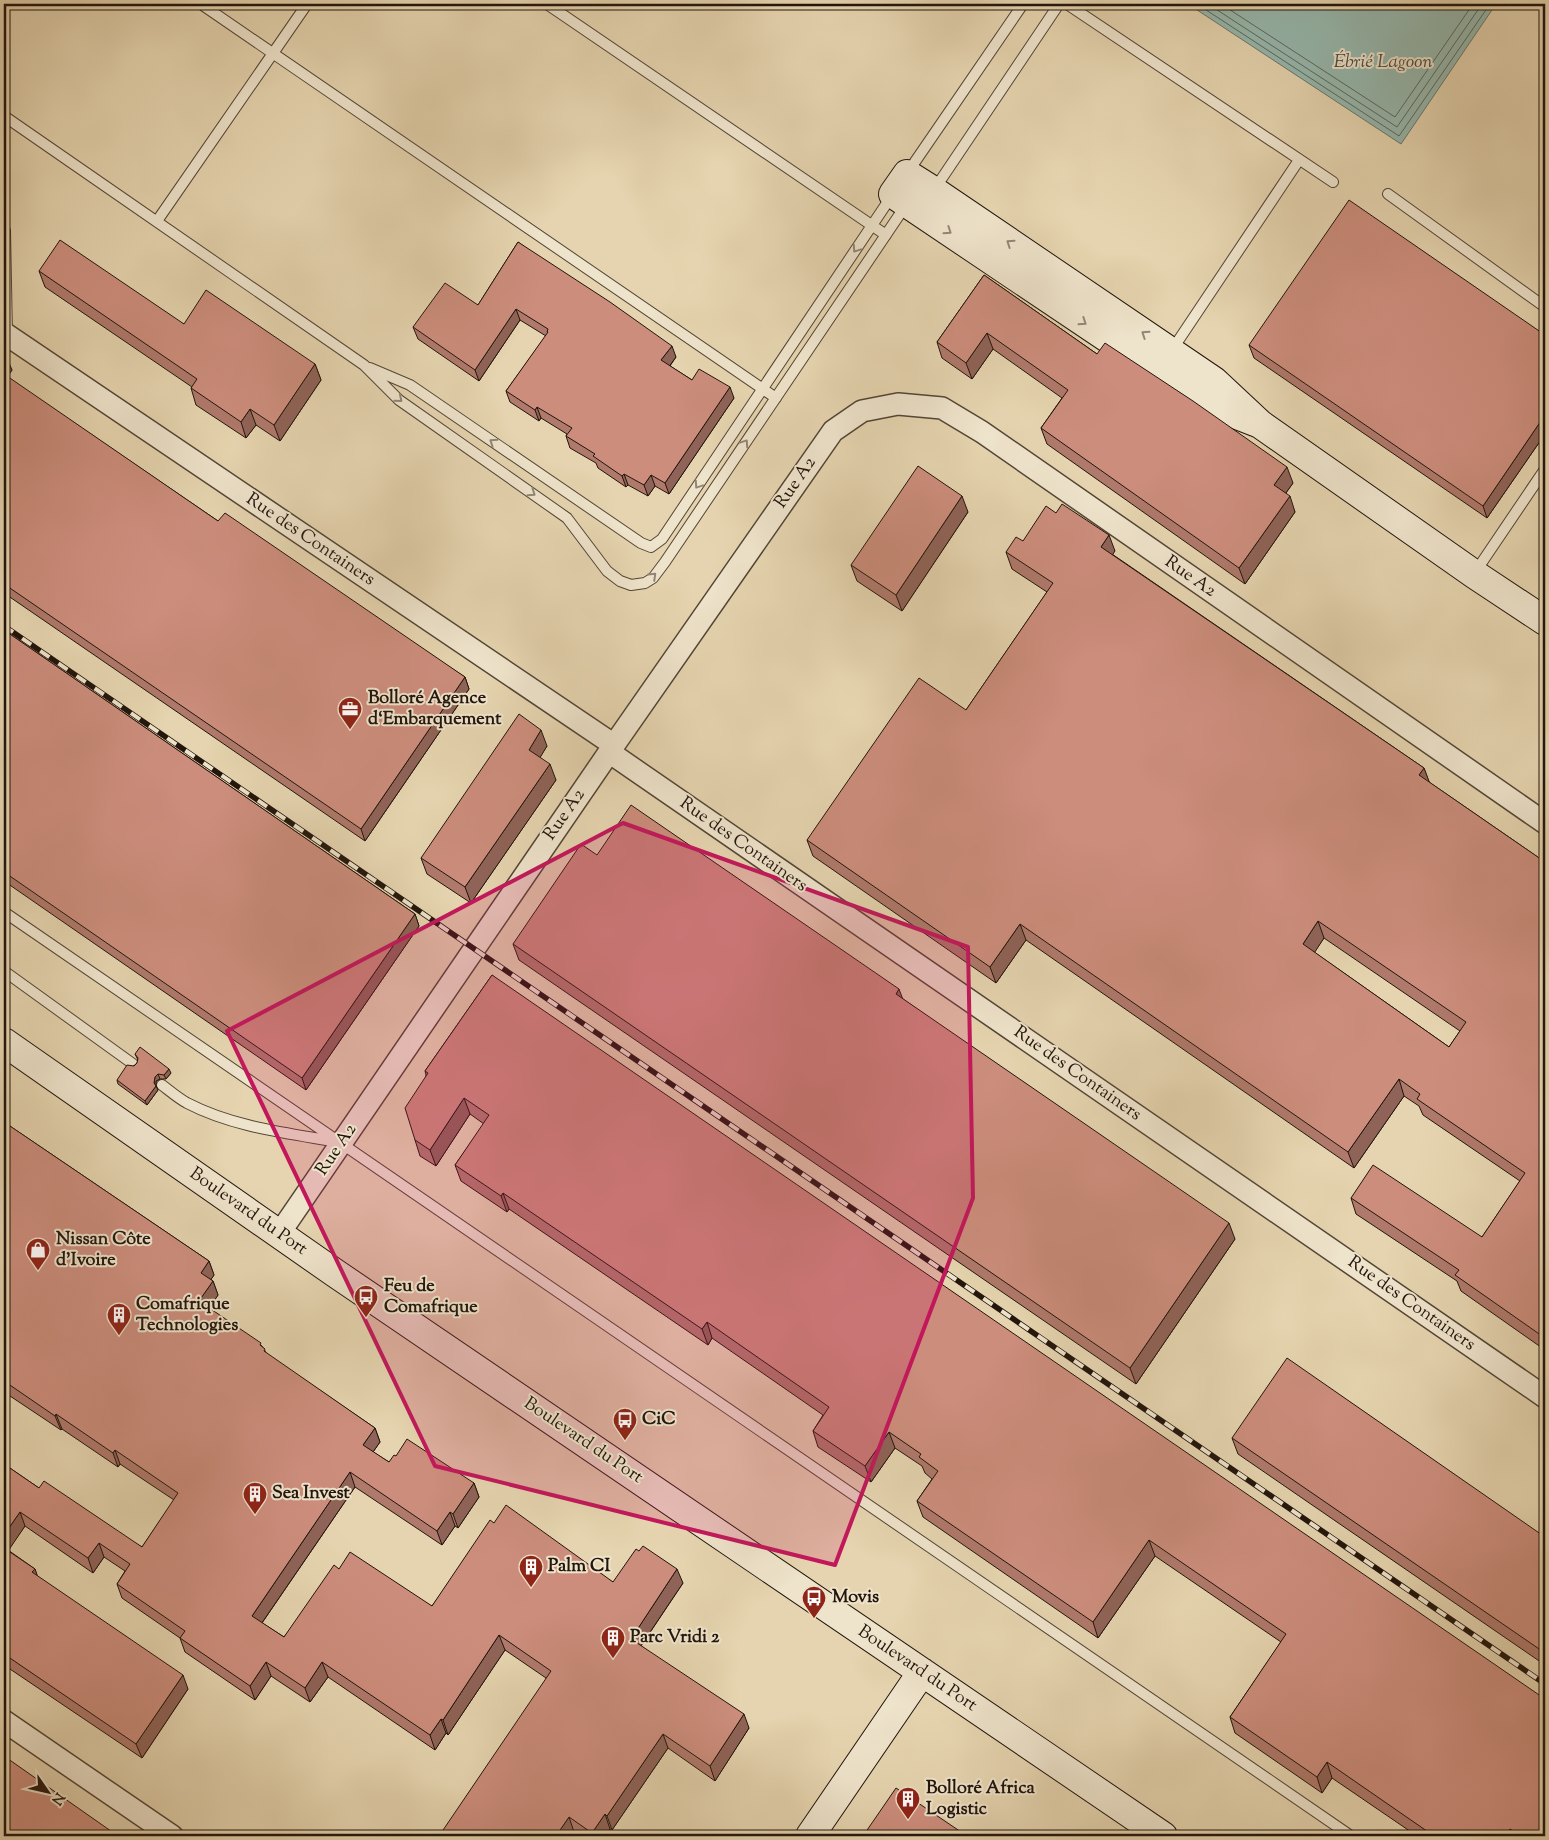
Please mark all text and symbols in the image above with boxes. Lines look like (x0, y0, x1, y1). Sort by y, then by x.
water label: Ébrié Lagoon (1333, 49, 1433, 76)
one-way arrow (942, 225, 952, 234)
one-way arrow (1006, 240, 1016, 249)
one-way arrow (853, 243, 862, 252)
one-way arrow (1077, 316, 1087, 325)
one-way arrow (1141, 331, 1150, 340)
one-way arrow (394, 394, 403, 403)
one-way arrow (490, 439, 499, 448)
one-way arrow (739, 439, 749, 448)
street label: Rue A2 (769, 451, 824, 514)
one-way arrow (694, 480, 704, 489)
street label: Rue des Containers (240, 487, 380, 593)
one-way arrow (526, 487, 535, 497)
street label: Rue A2 (1159, 550, 1222, 605)
one-way arrow (647, 573, 656, 582)
place label: Bolloré Agence d‘Embarquement (368, 686, 502, 733)
office icon: Bolloré Agence d‘Embarquement (337, 696, 363, 730)
street label: Rue A2 (538, 783, 593, 846)
street label: Rue des Containers (674, 791, 812, 899)
street label: Rue des Containers (1008, 1020, 1146, 1128)
street label: Rue A2 (310, 1118, 364, 1181)
street label: Boulevard du Port (184, 1161, 312, 1263)
place label: Nissan Côte d'Ivoire (56, 1227, 151, 1274)
shop icon: Nissan Côte d'Ivoire (25, 1237, 51, 1271)
street label: Rue des Containers (1342, 1250, 1480, 1358)
place label: Feu de Comafrique (384, 1274, 478, 1321)
bus stop icon: Feu de Comafrique (353, 1284, 379, 1318)
place label: Comafrique Technologies (136, 1292, 238, 1339)
building icon: Comafrique Technologies (106, 1302, 132, 1336)
street label: Boulevard du Port (518, 1391, 648, 1491)
bus stop icon: CiC (612, 1407, 638, 1441)
place label: CiC (642, 1407, 676, 1433)
building icon: Sea Invest (242, 1481, 268, 1515)
place label: Sea Invest (272, 1481, 351, 1507)
building icon: Palm CI (518, 1554, 544, 1588)
place label: Palm CI (548, 1554, 610, 1580)
bus stop icon: Movis (801, 1585, 827, 1619)
place label: Movis (832, 1585, 879, 1611)
street label: Boulevard du Port (852, 1619, 982, 1719)
building icon: Parc Vridi 2 (600, 1625, 626, 1659)
place label: Parc Vridi 2 (630, 1625, 720, 1651)
north arrow (22, 1768, 72, 1818)
place label: Bolloré Africa Logistic (926, 1776, 1036, 1823)
building icon: Bolloré Africa Logistic (895, 1786, 921, 1820)
text: N (46, 1788, 69, 1808)

